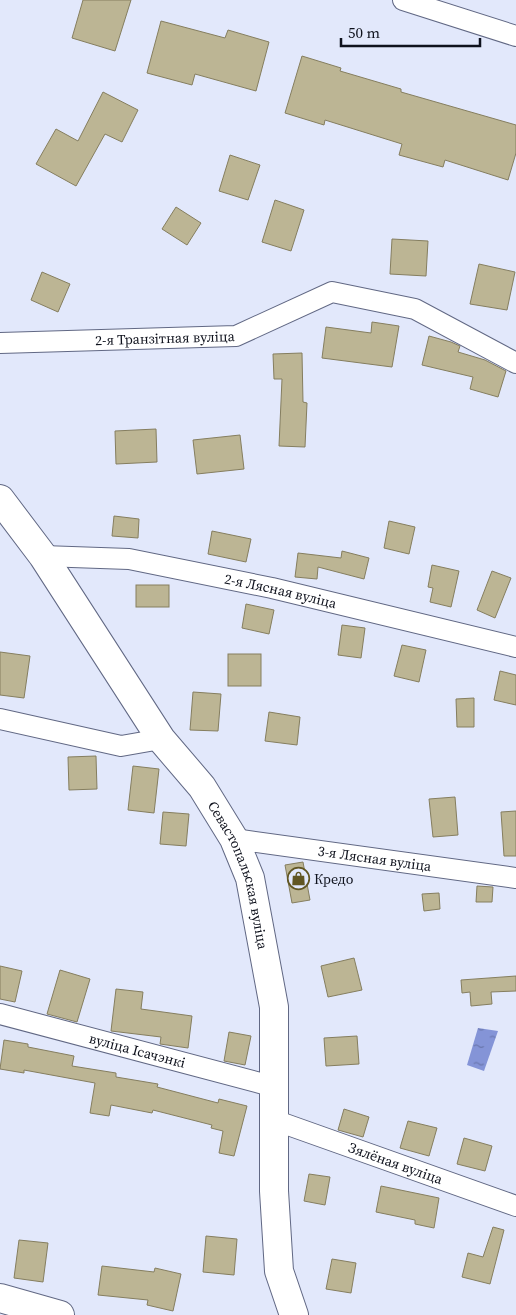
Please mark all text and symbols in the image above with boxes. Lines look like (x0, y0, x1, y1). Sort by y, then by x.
scale bar (341, 15, 480, 47)
text: 50 m (348, 22, 380, 43)
street label: 2-я Транзітная вуліца (95, 326, 236, 350)
street label: 2-я Лясная вуліца (223, 569, 340, 614)
street label: Севастопальская вуліца (203, 797, 273, 952)
street label: 3-я Лясная вуліца (317, 841, 434, 876)
shop icon: Кредо (286, 867, 310, 891)
place label: Кредо (314, 869, 354, 889)
street label: вуліца Ісачэнкі (87, 1028, 188, 1073)
street label: Зялёная вуліца (346, 1137, 446, 1189)

